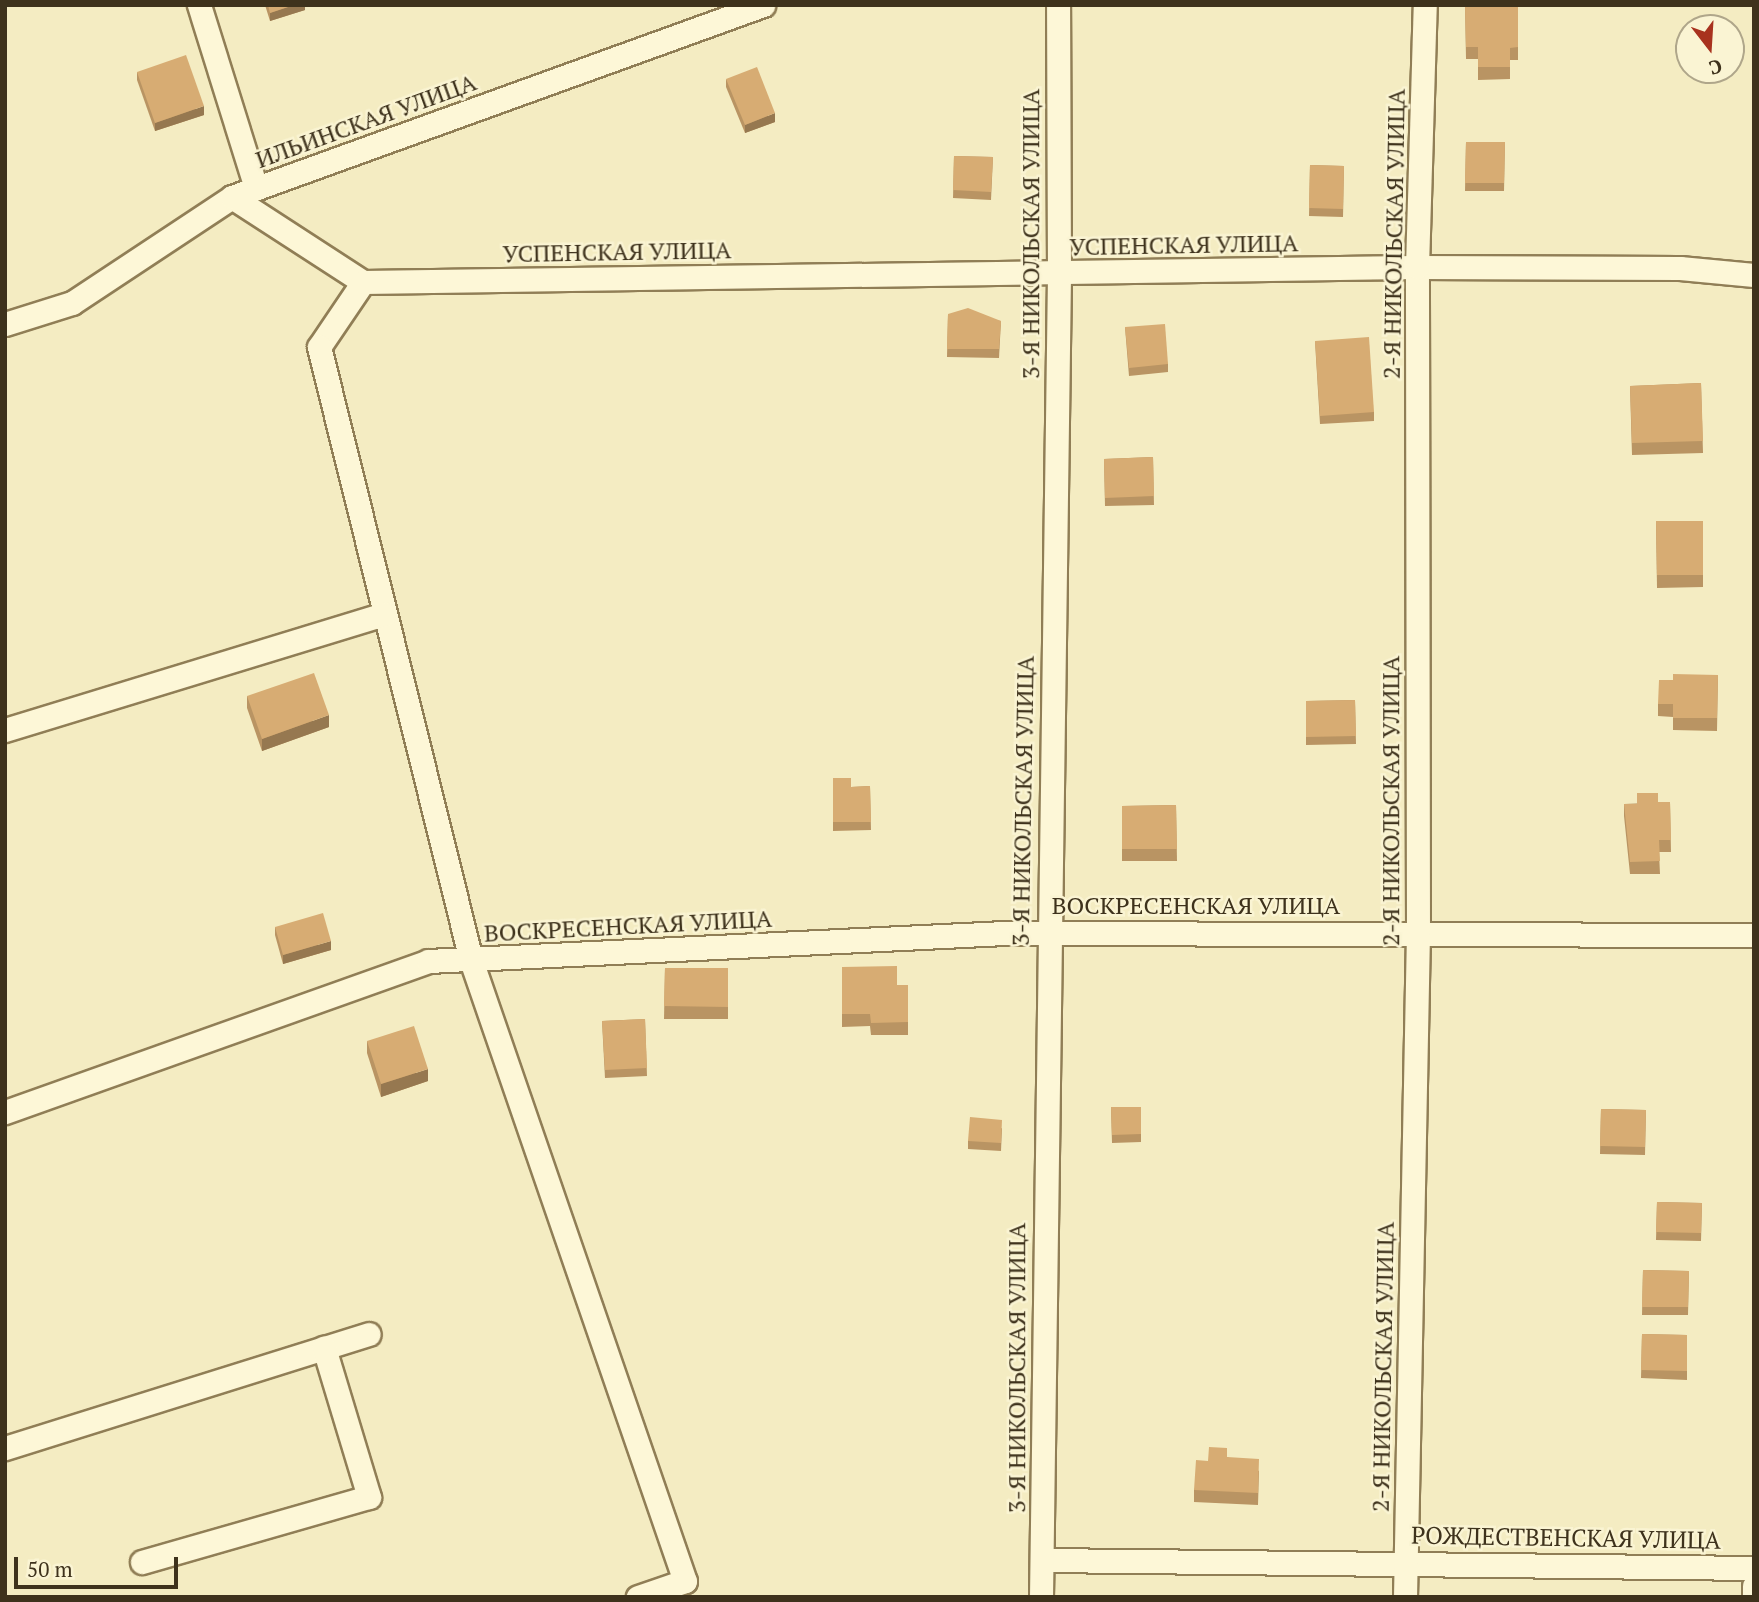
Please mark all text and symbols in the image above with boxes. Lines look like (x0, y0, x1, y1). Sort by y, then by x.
north arrow (1675, 14, 1745, 84)
text: С (1706, 54, 1725, 81)
street label: ИЛЬИНСКАЯ УЛИЦА (252, 68, 480, 174)
street label: 2-Я НИКОЛЬСКАЯ УЛИЦА (1377, 88, 1411, 380)
street label: 3-Я НИКОЛЬСКАЯ УЛИЦА (1017, 89, 1045, 379)
street label: УСПЕНСКАЯ УЛИЦА (1069, 229, 1299, 261)
street label: УСПЕНСКАЯ УЛИЦА (502, 236, 732, 268)
street label: 3-Я НИКОЛЬСКАЯ УЛИЦА (1006, 655, 1040, 947)
street label: 2-Я НИКОЛЬСКАЯ УЛИЦА (1377, 656, 1405, 946)
street label: ВОСКРЕСЕНСКАЯ УЛИЦА (1052, 892, 1340, 920)
street label: ВОСКРЕСЕНСКАЯ УЛИЦА (483, 904, 773, 948)
street label: 2-Я НИКОЛЬСКАЯ УЛИЦА (1366, 1221, 1400, 1513)
street label: 3-Я НИКОЛЬСКАЯ УЛИЦА (1003, 1223, 1031, 1513)
street label: РОЖДЕСТВЕНСКАЯ УЛИЦА (1411, 1521, 1721, 1555)
scale bar (18, 1542, 182, 1586)
text: 50 m (27, 1555, 73, 1583)

